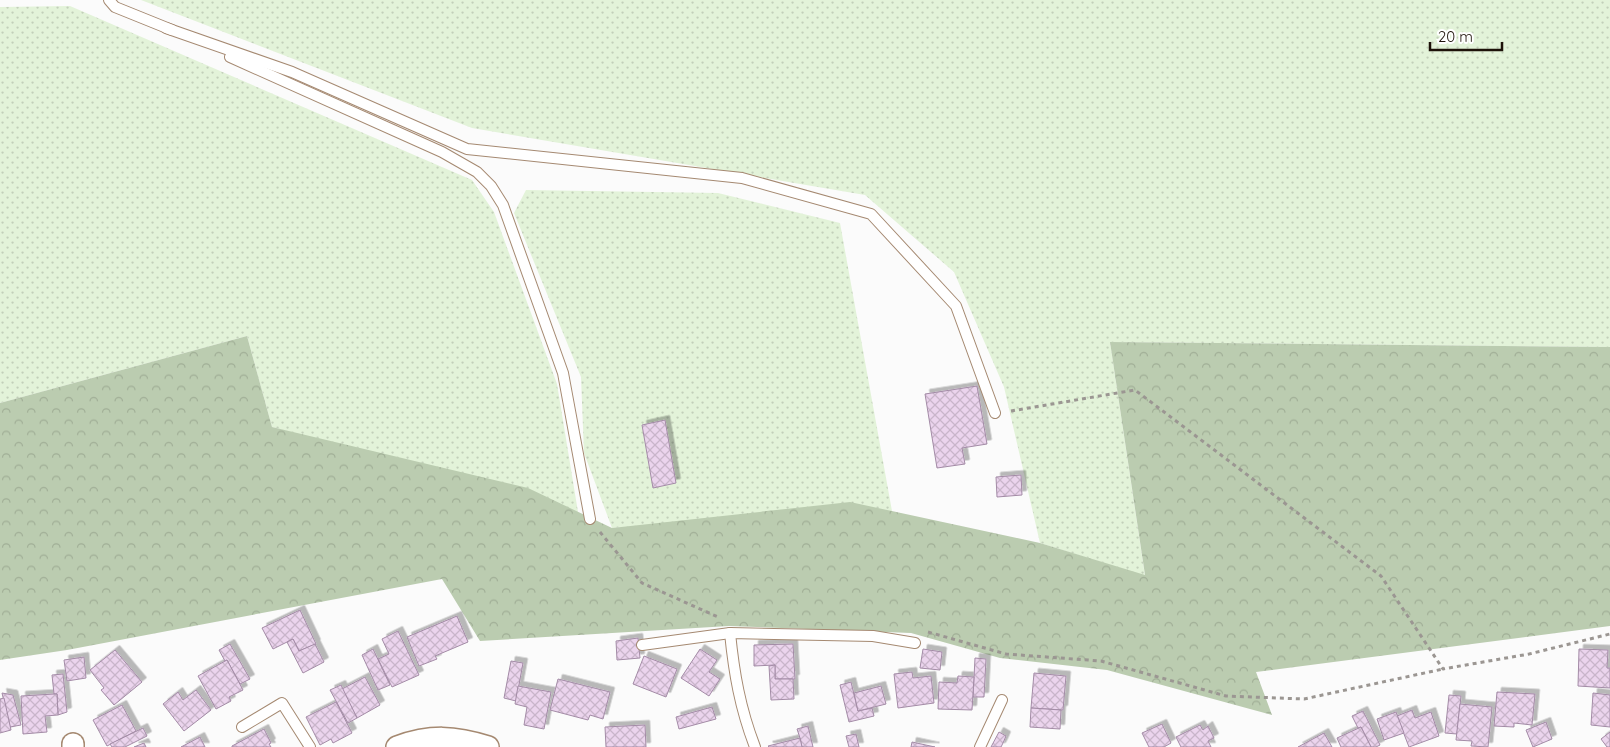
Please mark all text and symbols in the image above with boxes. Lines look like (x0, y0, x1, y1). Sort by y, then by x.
scale bar (1430, 20, 1502, 52)
text: 20 m (1438, 27, 1473, 46)

